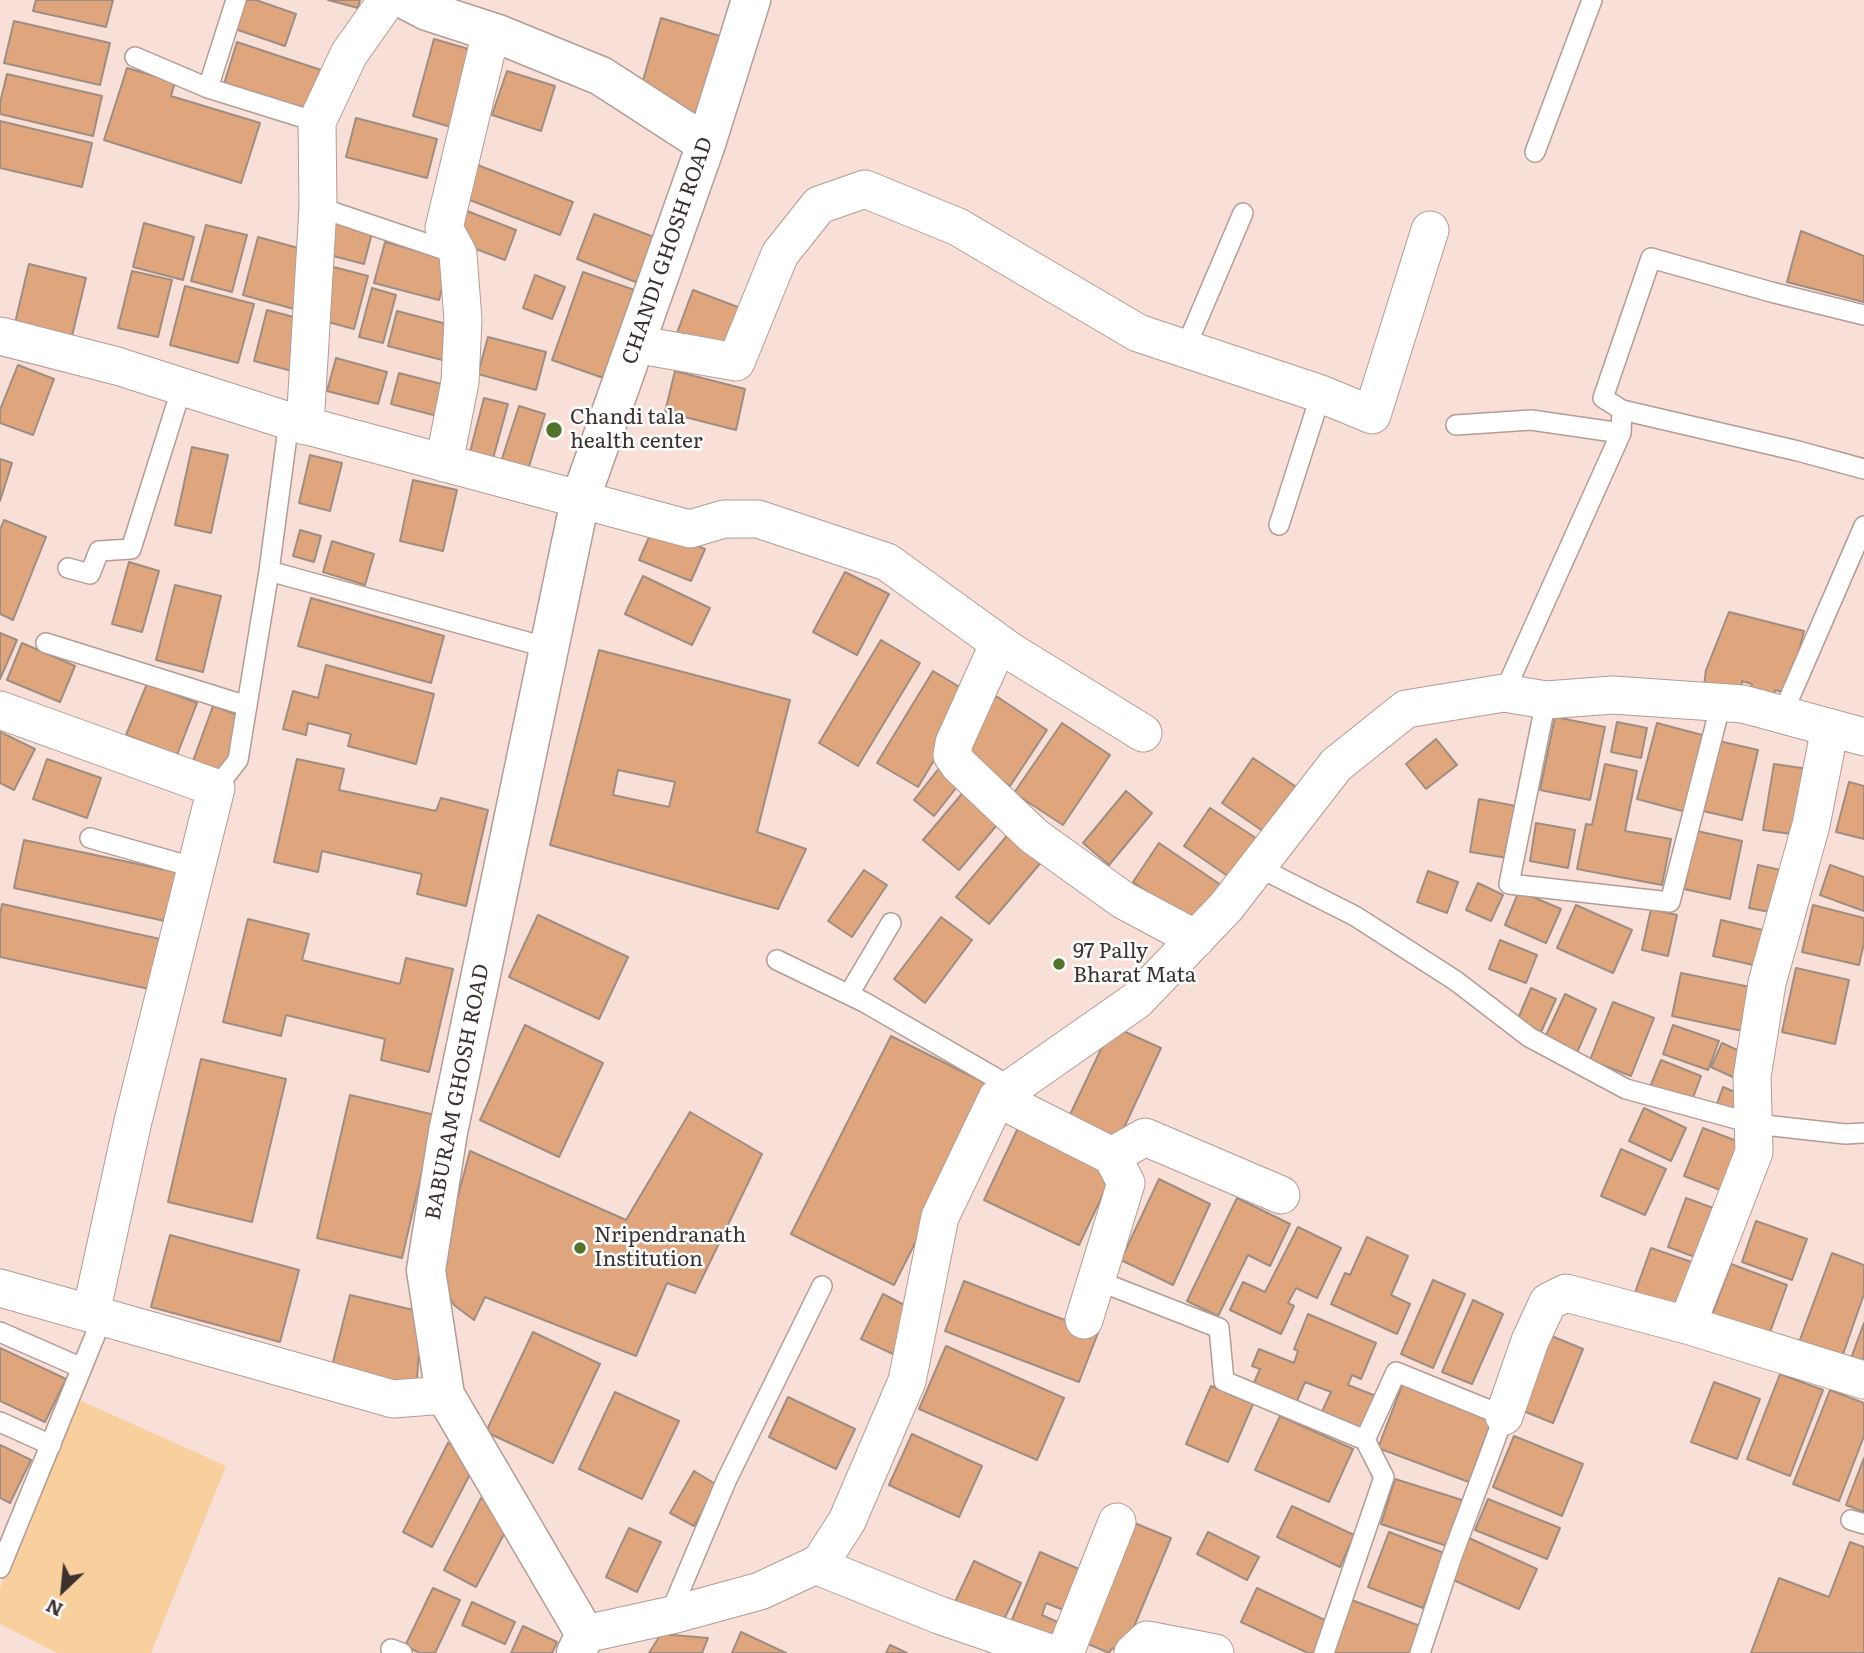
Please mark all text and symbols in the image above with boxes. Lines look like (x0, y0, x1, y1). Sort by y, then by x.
street label: CHANDI GHOSH ROAD (617, 134, 719, 368)
place label: Chandi tala health center (570, 405, 703, 455)
marker: Chandi tala health center (544, 420, 564, 440)
place label: 97 Pally Bharat Mata (1073, 939, 1196, 989)
marker: 97 Pally Bharat Mata (1051, 956, 1067, 972)
street label: BABURAM GHOSH ROAD (421, 962, 495, 1222)
place label: Nripendranath Institution (594, 1223, 746, 1273)
marker: Nripendranath Institution (572, 1240, 588, 1256)
north arrow (28, 1555, 98, 1625)
text: N (40, 1593, 67, 1625)

